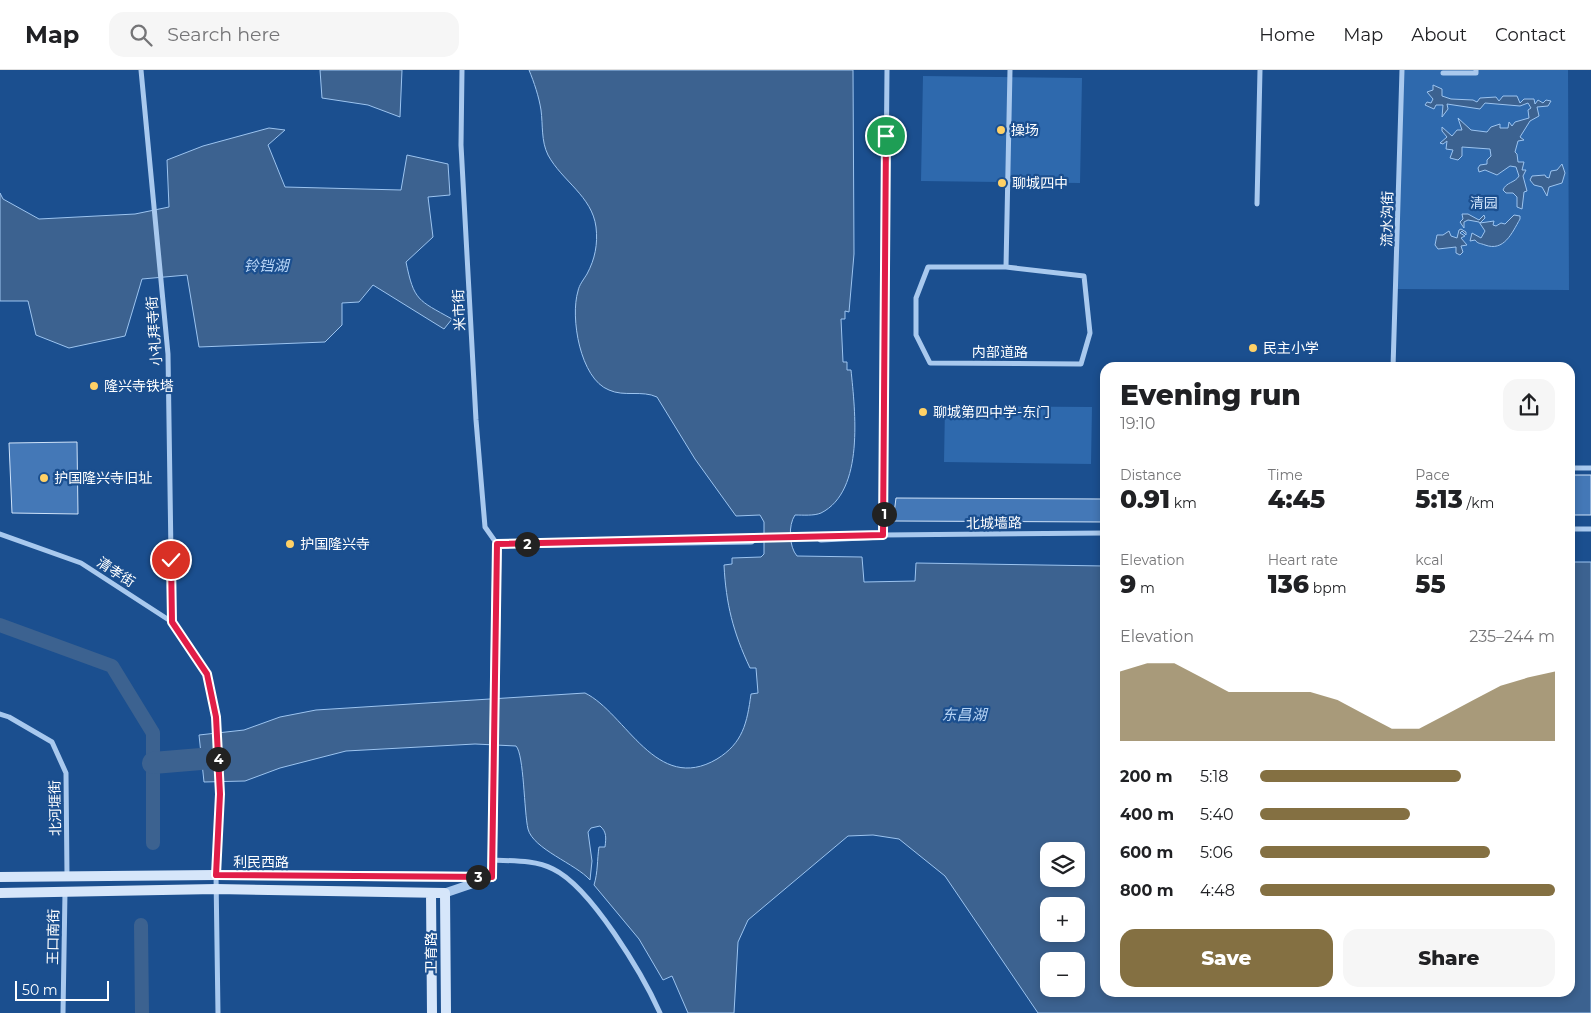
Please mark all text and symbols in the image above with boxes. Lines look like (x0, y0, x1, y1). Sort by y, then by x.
search box (109, 12, 459, 57)
text: Map (25, 20, 79, 49)
icon: search (127, 21, 155, 49)
text: Search here (167, 23, 280, 46)
text: Home (1259, 24, 1315, 46)
text: Map (1343, 24, 1383, 46)
text: About (1411, 24, 1467, 46)
text: Contact (1495, 24, 1566, 46)
pin (865, 115, 907, 157)
place label: 操场 (1011, 121, 1039, 139)
icon: arrive (872, 122, 900, 150)
marker: 操场 (995, 124, 1007, 136)
place label: 聊城四中 (1012, 174, 1068, 192)
marker: 聊城四中 (996, 177, 1008, 189)
street label: 流水沟街 (1378, 191, 1396, 247)
park label: 清园 (1470, 194, 1498, 212)
water label: 铃铛湖 (243, 256, 290, 275)
street label: 米市街 (449, 289, 469, 331)
street label: 小礼拜寺街 (143, 295, 165, 367)
place label: 民主小学 (1263, 339, 1319, 357)
marker: 民主小学 (1247, 342, 1259, 354)
street label: 内部道路 (972, 343, 1028, 361)
place label: 隆兴寺铁塔 (104, 377, 174, 395)
text: Evening run (1120, 378, 1301, 412)
button: share (1503, 379, 1555, 431)
marker: 隆兴寺铁塔 (88, 380, 100, 392)
place label: 聊城第四中学-东门 (933, 403, 1050, 421)
marker: 聊城第四中学-东门 (917, 406, 929, 418)
text: 19:10 (1120, 414, 1155, 433)
text: Distance (1120, 466, 1182, 484)
text: Time (1268, 466, 1303, 484)
text: Pace (1415, 466, 1450, 484)
place label: 护国隆兴寺旧址 (54, 469, 152, 487)
marker: 护国隆兴寺旧址 (38, 472, 50, 484)
text: 0.91 (1120, 484, 1170, 514)
text: 4:45 (1268, 484, 1325, 514)
text: 5:13 (1415, 484, 1463, 514)
text: km (1170, 494, 1197, 512)
text: /km (1463, 494, 1494, 512)
pin: 1 (872, 502, 896, 526)
text: 1 (882, 505, 887, 523)
street label: 北城墙路 (966, 514, 1022, 532)
pin: 2 (514, 532, 540, 556)
place label: 护国隆兴寺 (300, 535, 370, 553)
text: 2 (523, 535, 532, 553)
marker: 护国隆兴寺 (284, 538, 296, 550)
pin (150, 539, 192, 581)
icon: check (157, 546, 185, 574)
text: Elevation (1120, 551, 1185, 569)
text: Heart rate (1268, 551, 1338, 569)
text: kcal (1415, 551, 1443, 569)
street label: 清孝街 (93, 553, 139, 591)
text: 9 (1120, 569, 1136, 599)
text: 136 (1268, 569, 1309, 599)
text: 55 (1415, 569, 1446, 599)
text: m (1136, 579, 1155, 597)
text: bpm (1309, 579, 1347, 597)
text: Elevation (1120, 627, 1194, 646)
text: 235–244 m (1469, 627, 1555, 646)
water label: 东昌湖 (941, 705, 988, 724)
pin: 4 (206, 746, 230, 772)
text: 4 (214, 750, 223, 768)
text: 200 m (1120, 767, 1172, 786)
text: 5:18 (1200, 767, 1228, 786)
street label: 北河堐街 (46, 780, 64, 836)
text: 400 m (1120, 805, 1174, 824)
text: 5:40 (1200, 805, 1234, 824)
map controls (1040, 842, 1085, 997)
button: layers (1040, 842, 1085, 887)
text: 600 m (1120, 843, 1173, 862)
text: 5:06 (1200, 843, 1233, 862)
street label: 利民西路 (233, 853, 289, 871)
pin: 3 (466, 864, 490, 890)
text: 3 (474, 868, 483, 886)
text: 800 m (1120, 881, 1174, 900)
text: 4:48 (1200, 881, 1235, 900)
button: + (1040, 897, 1085, 942)
street label: 王口南街 (44, 909, 62, 965)
button: Save (1120, 929, 1333, 987)
button: Share (1343, 929, 1555, 987)
street label: 卫育路 (422, 932, 440, 974)
button: − (1040, 952, 1085, 997)
scale bar (15, 978, 109, 1001)
text: 50 m (22, 981, 58, 999)

